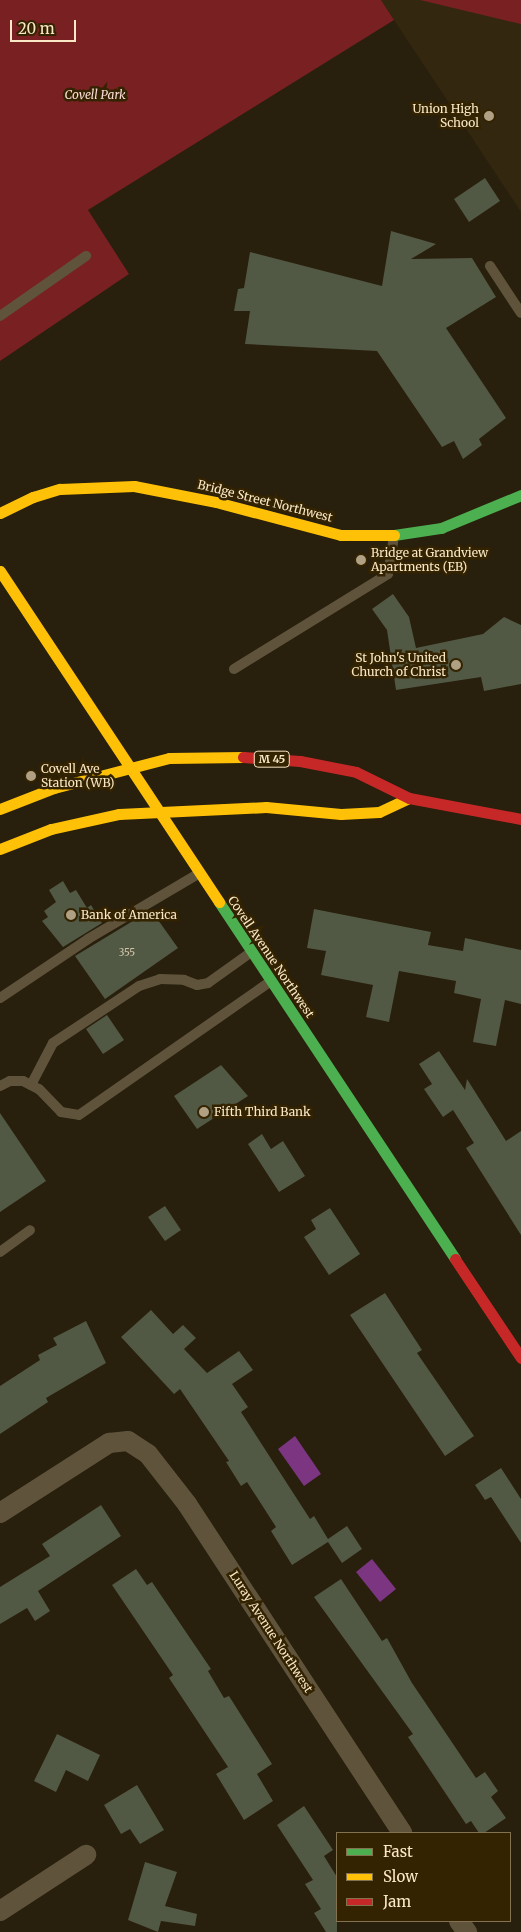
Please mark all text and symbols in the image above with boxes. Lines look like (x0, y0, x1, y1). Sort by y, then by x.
scale bar (12, 10, 79, 42)
text: 20 m (18, 19, 55, 38)
park label: Covell Park (64, 88, 126, 102)
place label: Union High School (412, 102, 479, 130)
marker: Union High School (483, 110, 495, 122)
street label: Bridge Street Northwest (196, 477, 334, 525)
place label: Bridge at Grandview Apartments (EB) (371, 546, 488, 574)
marker: Bridge at Grandview Apartments (EB) (355, 554, 367, 566)
place label: St John's United Church of Christ (351, 651, 446, 679)
marker: St John's United Church of Christ (450, 659, 462, 671)
road number: M 45 (253, 751, 291, 768)
place label: Covell Ave Station (WB) (41, 762, 115, 790)
marker: Covell Ave Station (WB) (25, 770, 37, 782)
street label: Covell Avenue Northwest (225, 893, 317, 1021)
place label: Bank of America (81, 908, 177, 922)
marker: Bank of America (65, 909, 77, 921)
house number: 355 (119, 947, 135, 959)
place label: Fifth Third Bank (214, 1105, 311, 1119)
marker: Fifth Third Bank (198, 1106, 210, 1118)
street label: Luray Avenue Northwest (226, 1569, 316, 1695)
legend (336, 1832, 511, 1922)
text: Fast (383, 1842, 413, 1861)
text: Slow (383, 1867, 418, 1886)
text: Jam (383, 1892, 411, 1911)

